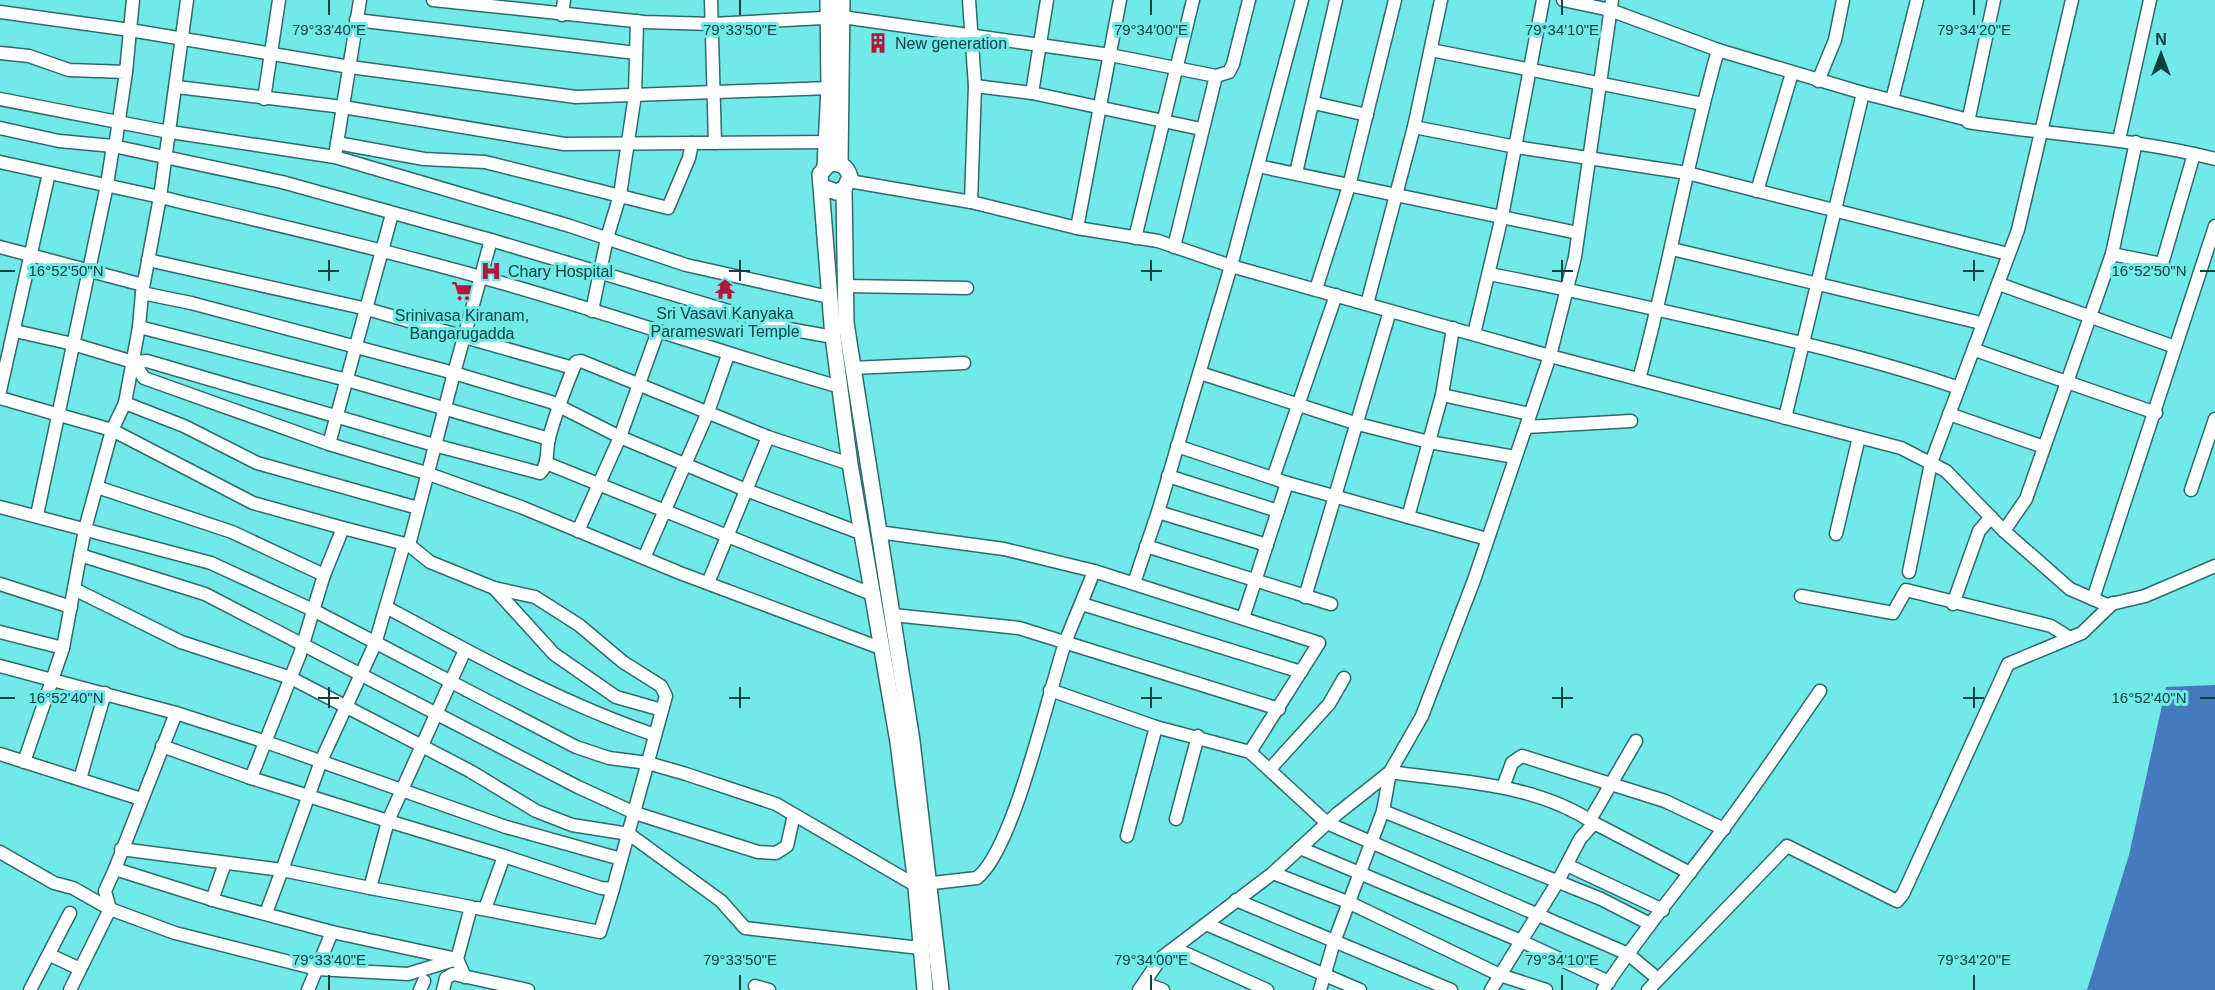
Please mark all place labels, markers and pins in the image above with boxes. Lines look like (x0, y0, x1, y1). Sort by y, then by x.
building icon: New generation (866, 31, 890, 55)
place label: New generation (895, 35, 1007, 52)
hospital icon: Chary Hospital (479, 259, 503, 283)
place label: Chary Hospital (508, 263, 613, 280)
temple icon: Sri Vasavi Kanyaka Parameswari Temple (713, 277, 737, 301)
supermarket icon: Srinivasa Kiranam, Bangarugadda (450, 279, 474, 303)
place label: Sri Vasavi Kanyaka Parameswari Temple (650, 305, 800, 340)
place label: Srinivasa Kiranam, Bangarugadda (395, 307, 529, 342)

